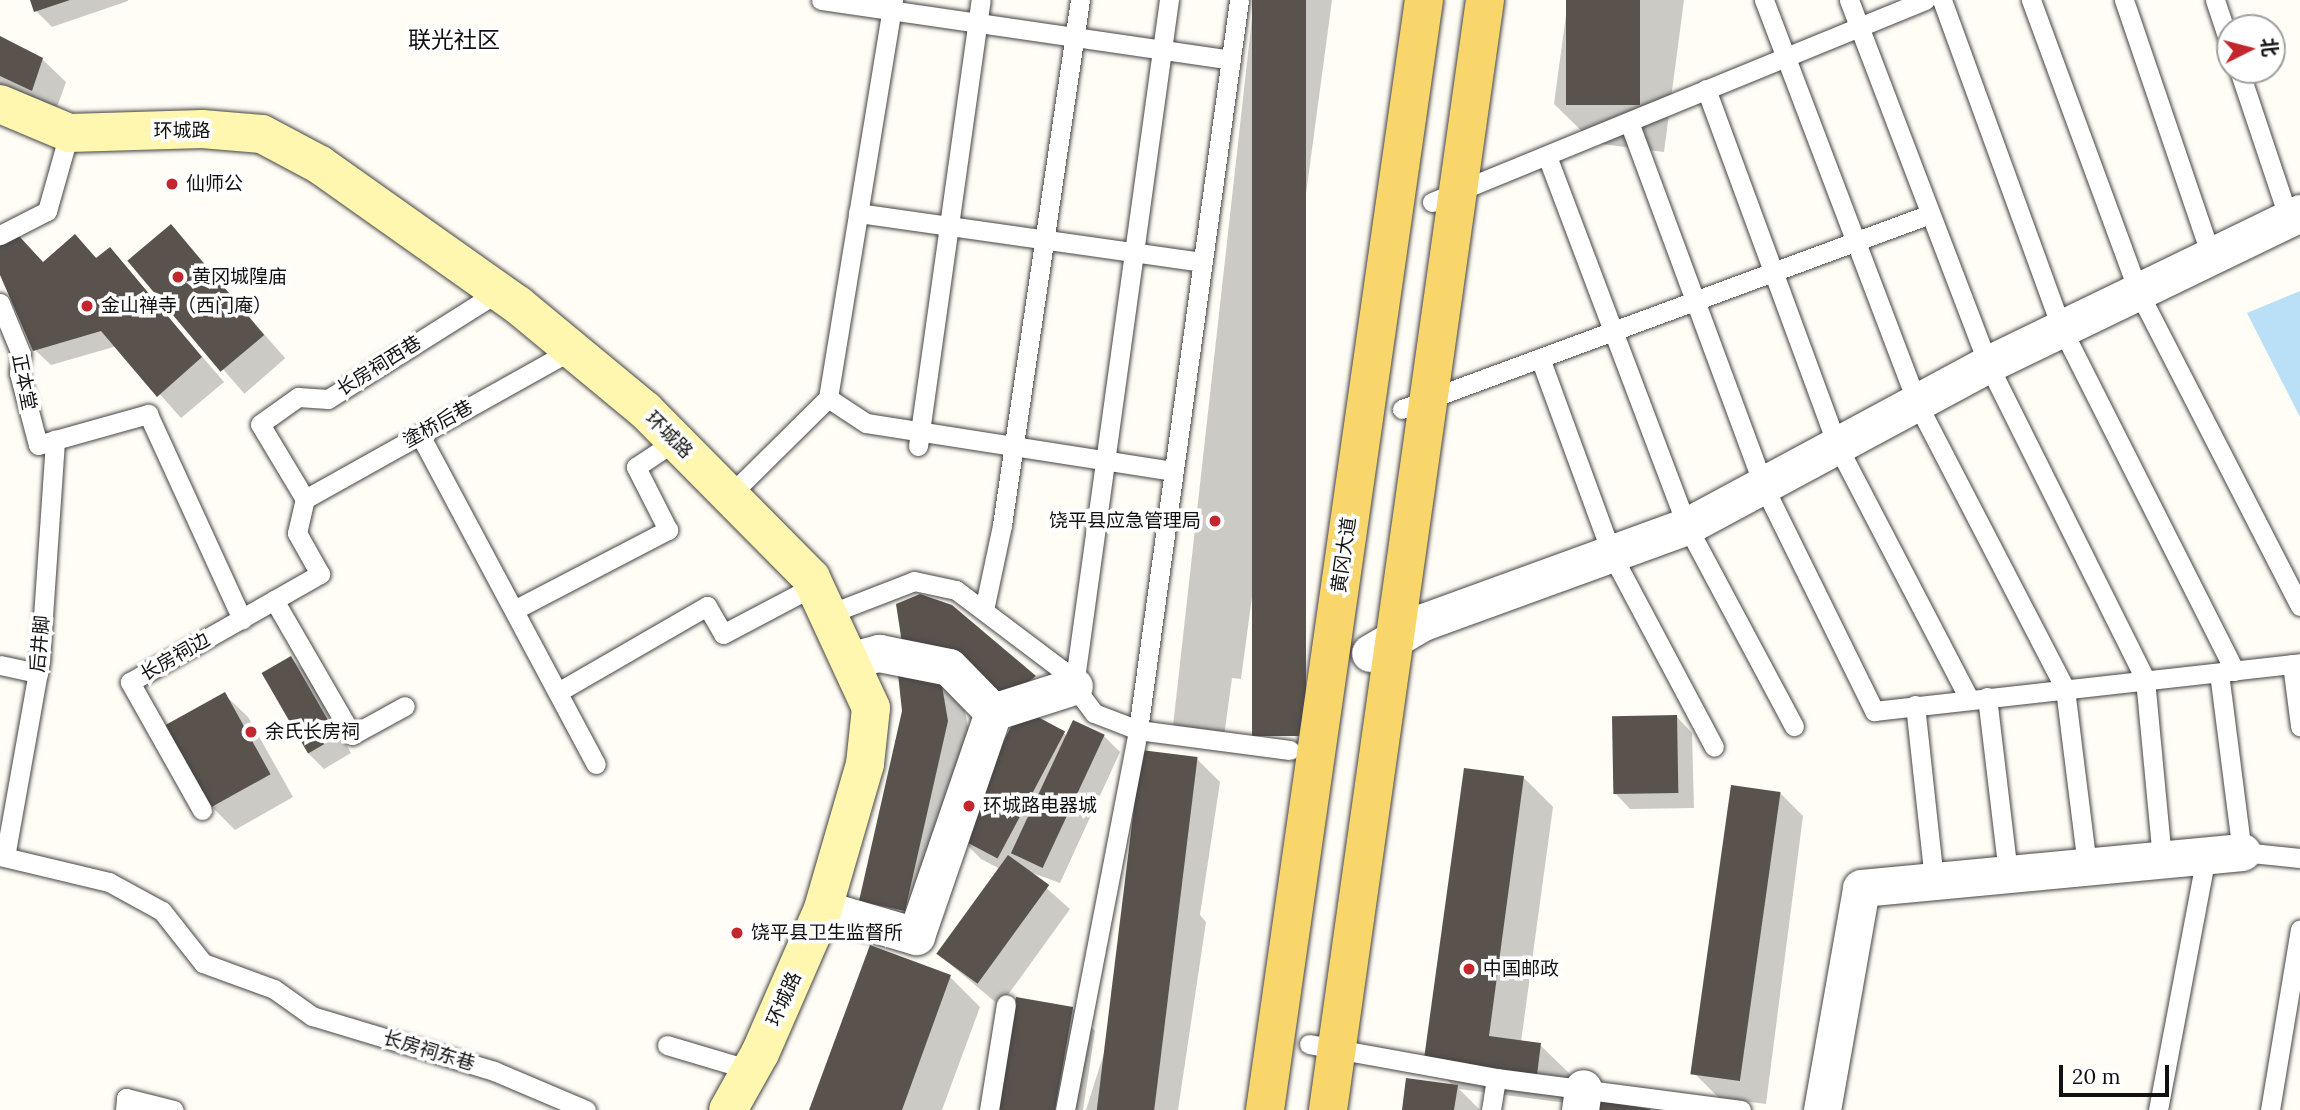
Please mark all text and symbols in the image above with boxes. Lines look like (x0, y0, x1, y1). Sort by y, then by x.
north arrow (2216, 14, 2286, 84)
district label: 联光社区 (408, 26, 500, 54)
text: 北 (2257, 36, 2283, 58)
street label: 环城路 (154, 120, 210, 142)
place label: 仙师公 (186, 173, 243, 195)
marker: 仙师公 (164, 176, 180, 192)
place label: 黄冈城隍庙 (192, 266, 287, 288)
marker: 黄冈城隍庙 (170, 269, 186, 285)
place label: 金山禅寺（西门庵） (101, 295, 272, 317)
marker: 金山禅寺（西门庵） (79, 298, 95, 314)
street label: 长房祠西巷 (333, 331, 425, 401)
street label: 正本堂 (7, 352, 41, 412)
street label: 塗桥后巷 (399, 396, 477, 452)
street label: 环城路 (641, 407, 697, 463)
place label: 饶平县应急管理局 (1049, 510, 1201, 532)
marker: 饶平县应急管理局 (1207, 513, 1223, 529)
street label: 黄冈大道 (1327, 516, 1361, 594)
street label: 后井脚 (26, 615, 54, 673)
street label: 长房祠边 (136, 628, 214, 686)
place label: 余氏长房祠 (265, 721, 360, 743)
marker: 余氏长房祠 (243, 724, 259, 740)
place label: 环城路电器城 (983, 795, 1097, 817)
marker: 环城路电器城 (961, 798, 977, 814)
place label: 饶平县卫生监督所 (751, 922, 903, 944)
marker: 饶平县卫生监督所 (729, 925, 745, 941)
place label: 中国邮政 (1483, 958, 1559, 980)
marker: 中国邮政 (1461, 961, 1477, 977)
street label: 环城路 (762, 968, 806, 1030)
street label: 长房祠东巷 (380, 1026, 478, 1076)
scale bar (2062, 1050, 2172, 1094)
text: 20 m (2072, 1063, 2121, 1090)

